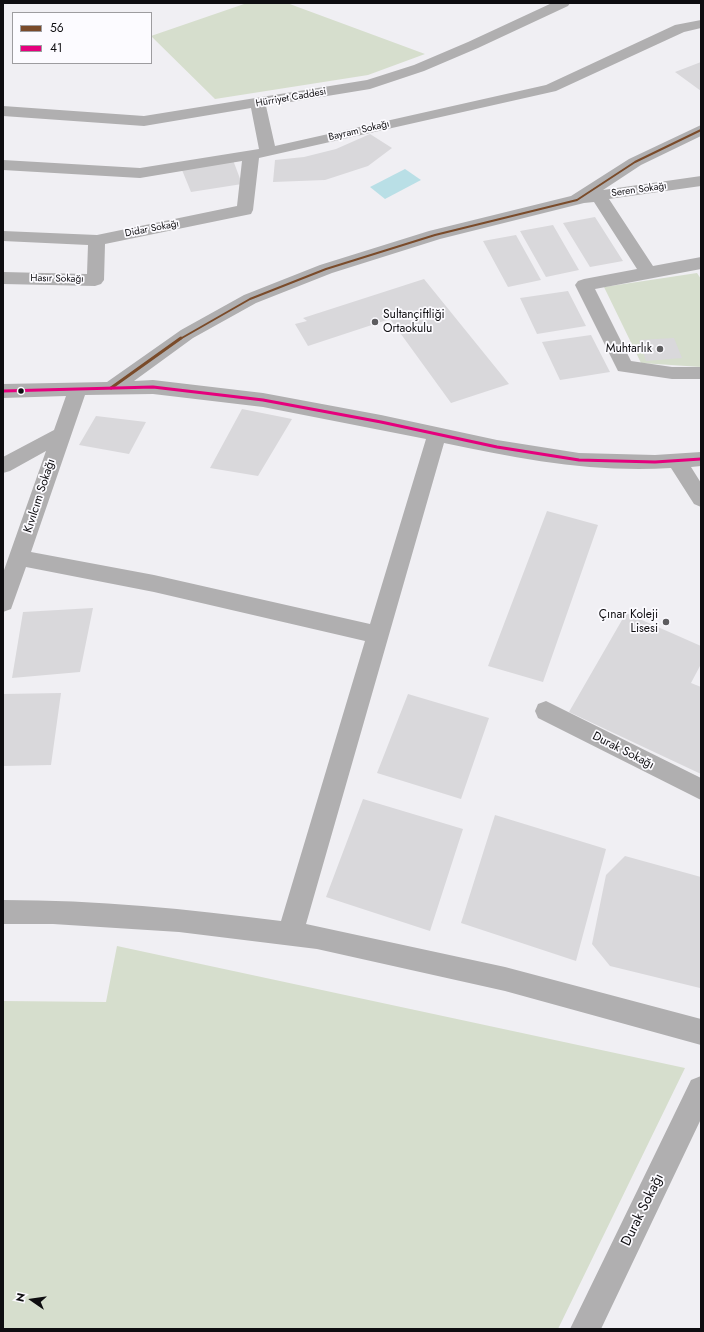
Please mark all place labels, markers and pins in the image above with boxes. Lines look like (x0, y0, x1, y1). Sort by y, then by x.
place label: Sultançiftliği Ortaokulu (383, 308, 445, 336)
marker: Sultançiftliği Ortaokulu (370, 317, 380, 327)
place label: Muhtarlık (606, 342, 652, 356)
marker: Muhtarlık (655, 344, 665, 354)
unlabelled marker (16, 386, 26, 396)
place label: Çınar Koleji Lisesi (599, 608, 658, 636)
marker: Çınar Koleji Lisesi (661, 617, 671, 627)

